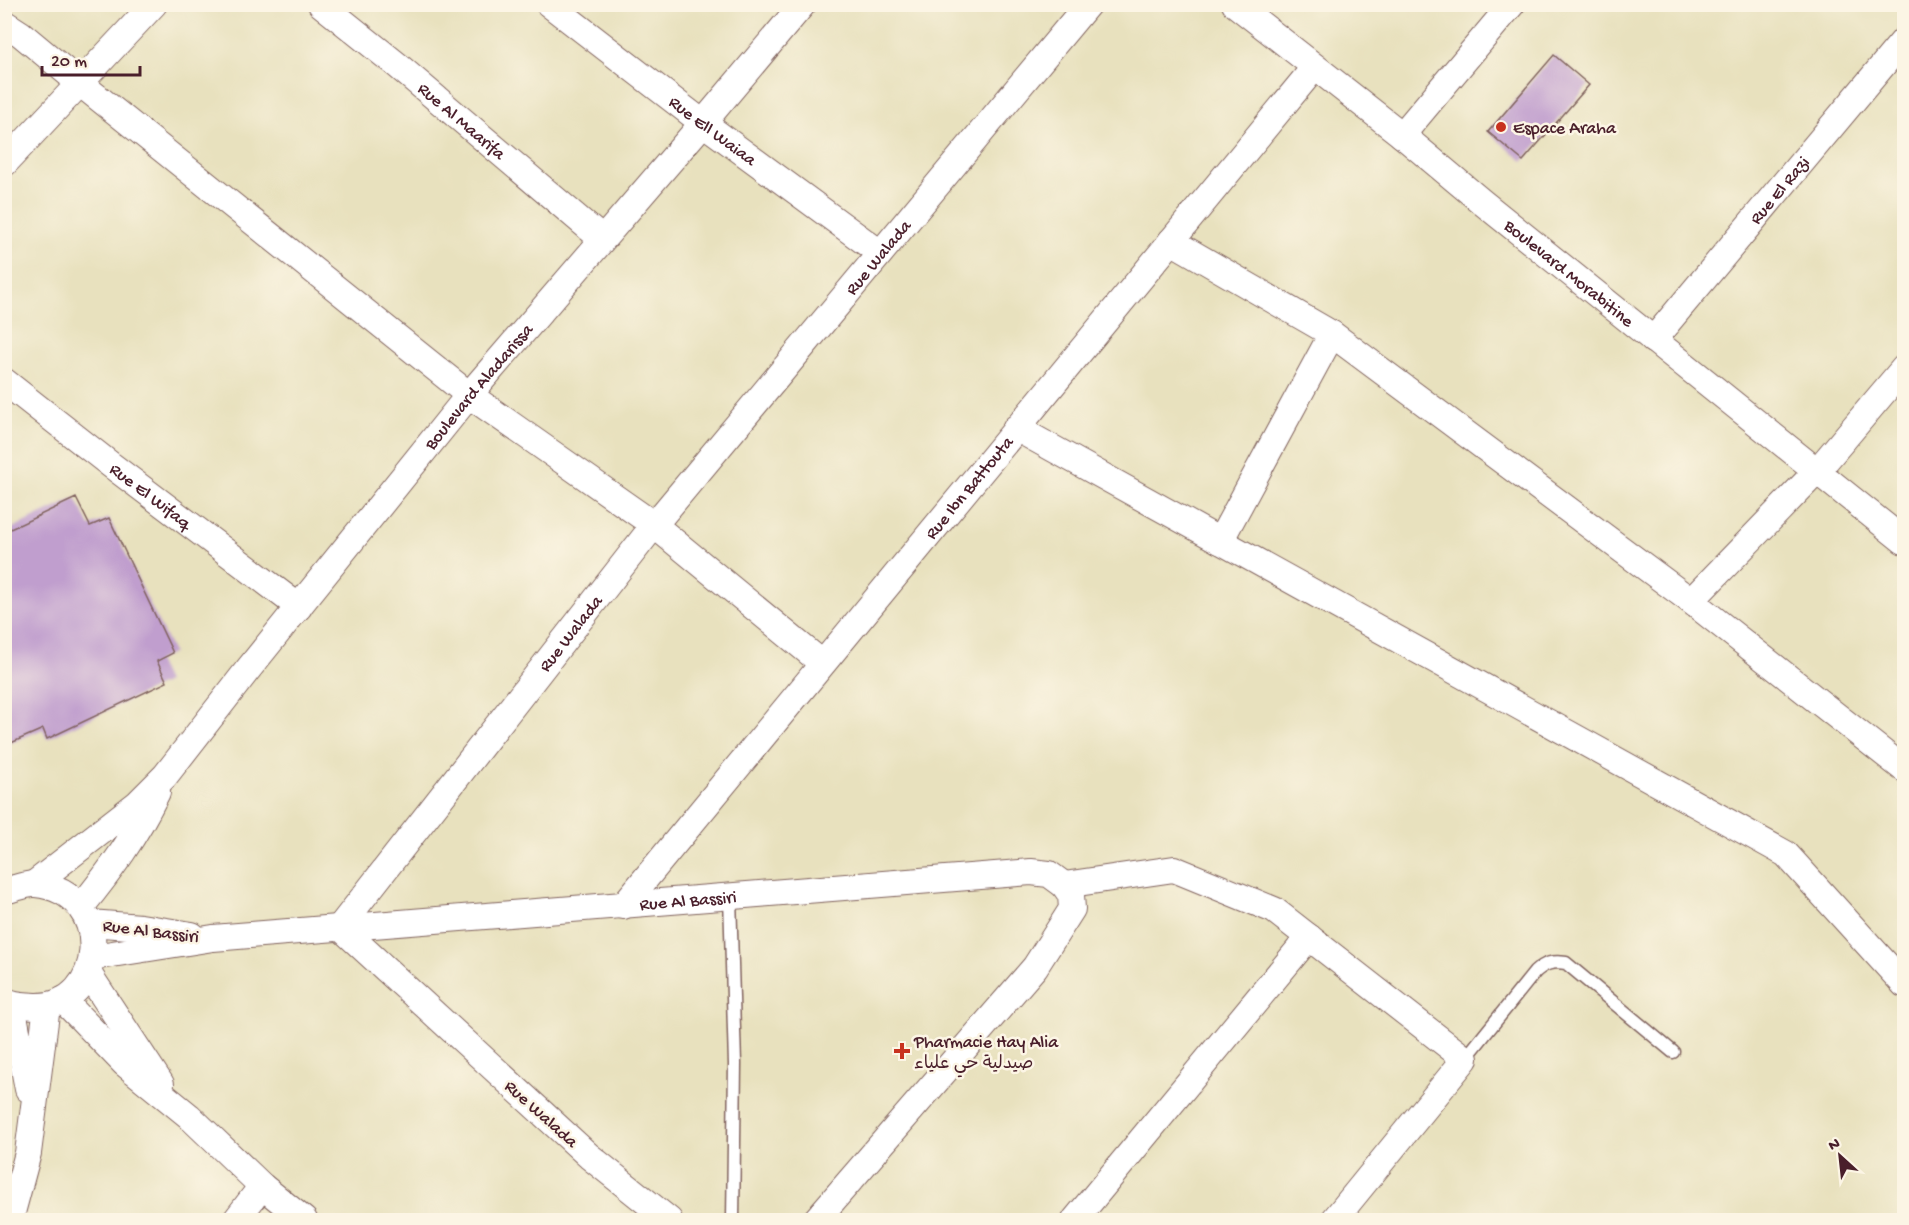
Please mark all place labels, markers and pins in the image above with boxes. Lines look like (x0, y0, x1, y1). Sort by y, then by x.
place label: Espace Araha (1513, 119, 1617, 140)
marker: Espace Araha (1494, 120, 1508, 134)
place label: Pharmacie Hay Alia صيدلية حي علياء (913, 1033, 1059, 1078)
marker: Pharmacie Hay Alia صيدلية حي علياء (895, 1044, 909, 1058)

